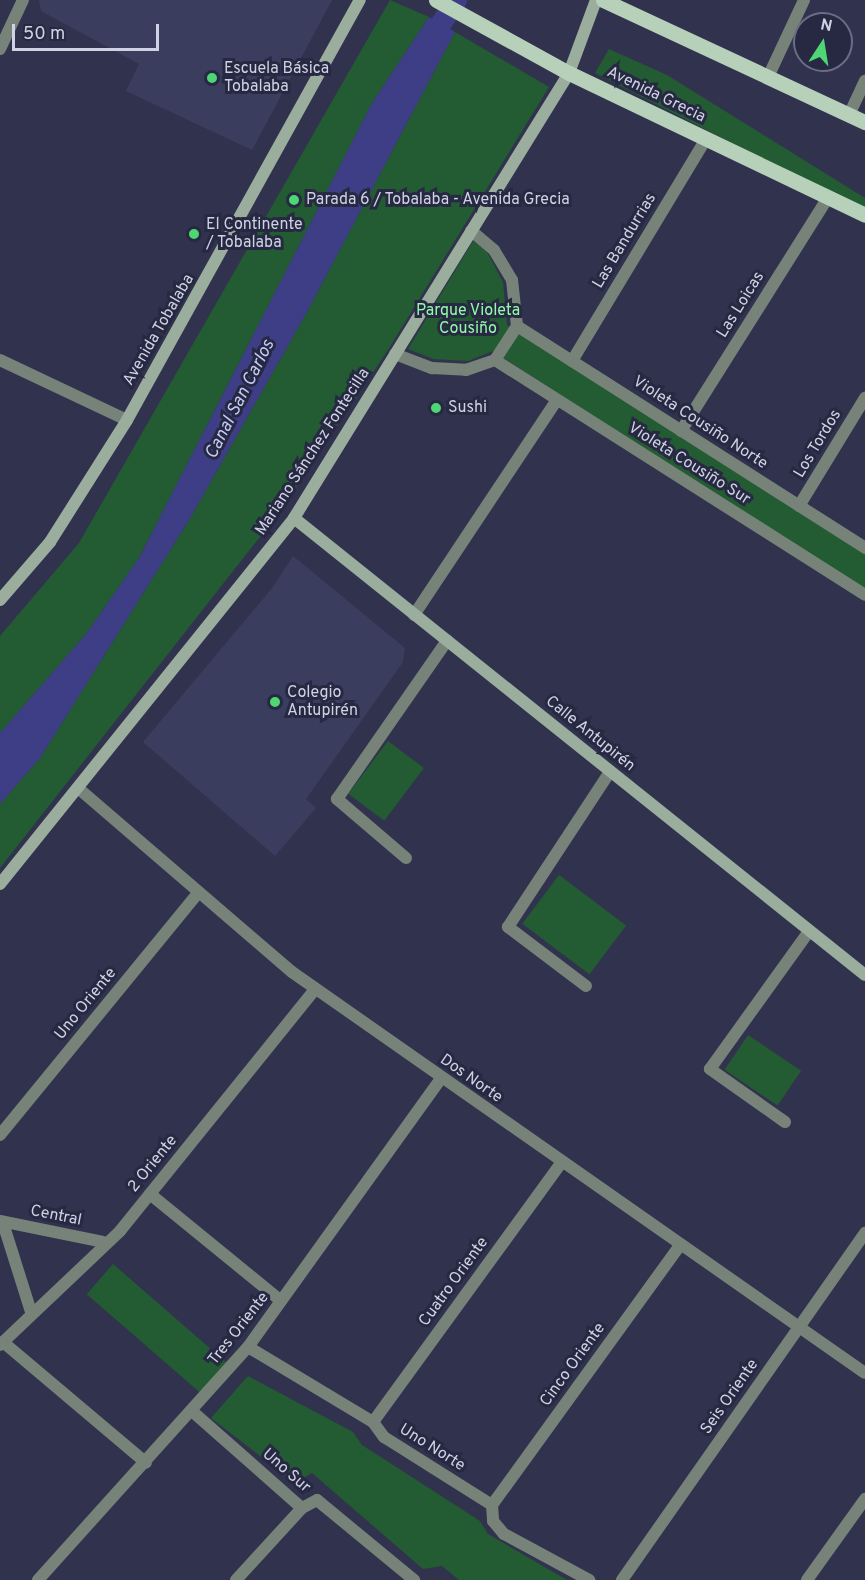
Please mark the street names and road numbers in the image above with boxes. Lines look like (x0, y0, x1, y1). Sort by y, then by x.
street label: Avenida Grecia (604, 63, 708, 127)
street label: Las Bandurrias (589, 190, 661, 292)
street label: Las Loicas (713, 268, 769, 342)
street label: Avenida Tobalaba (119, 271, 199, 389)
street label: Mariano Sánchez Fontecilla (252, 365, 374, 539)
street label: Violeta Cousiño Norte (629, 372, 771, 474)
street label: Los Tordos (790, 406, 846, 482)
street label: Violeta Cousiño Sur (624, 419, 754, 509)
street label: Calle Antupirén (541, 692, 639, 776)
street label: Uno Oriente (51, 964, 121, 1044)
street label: Dos Norte (436, 1051, 506, 1107)
street label: 2 Oriente (124, 1132, 182, 1196)
street label: Central (29, 1202, 83, 1230)
street label: Cuatro Oriente (415, 1234, 493, 1330)
street label: Tres Oriente (205, 1289, 273, 1369)
street label: Cinco Oriente (536, 1320, 610, 1410)
street label: Seis Oriente (697, 1356, 763, 1438)
street label: Uno Norte (395, 1420, 469, 1476)
street label: Uno Sur (258, 1445, 314, 1497)

